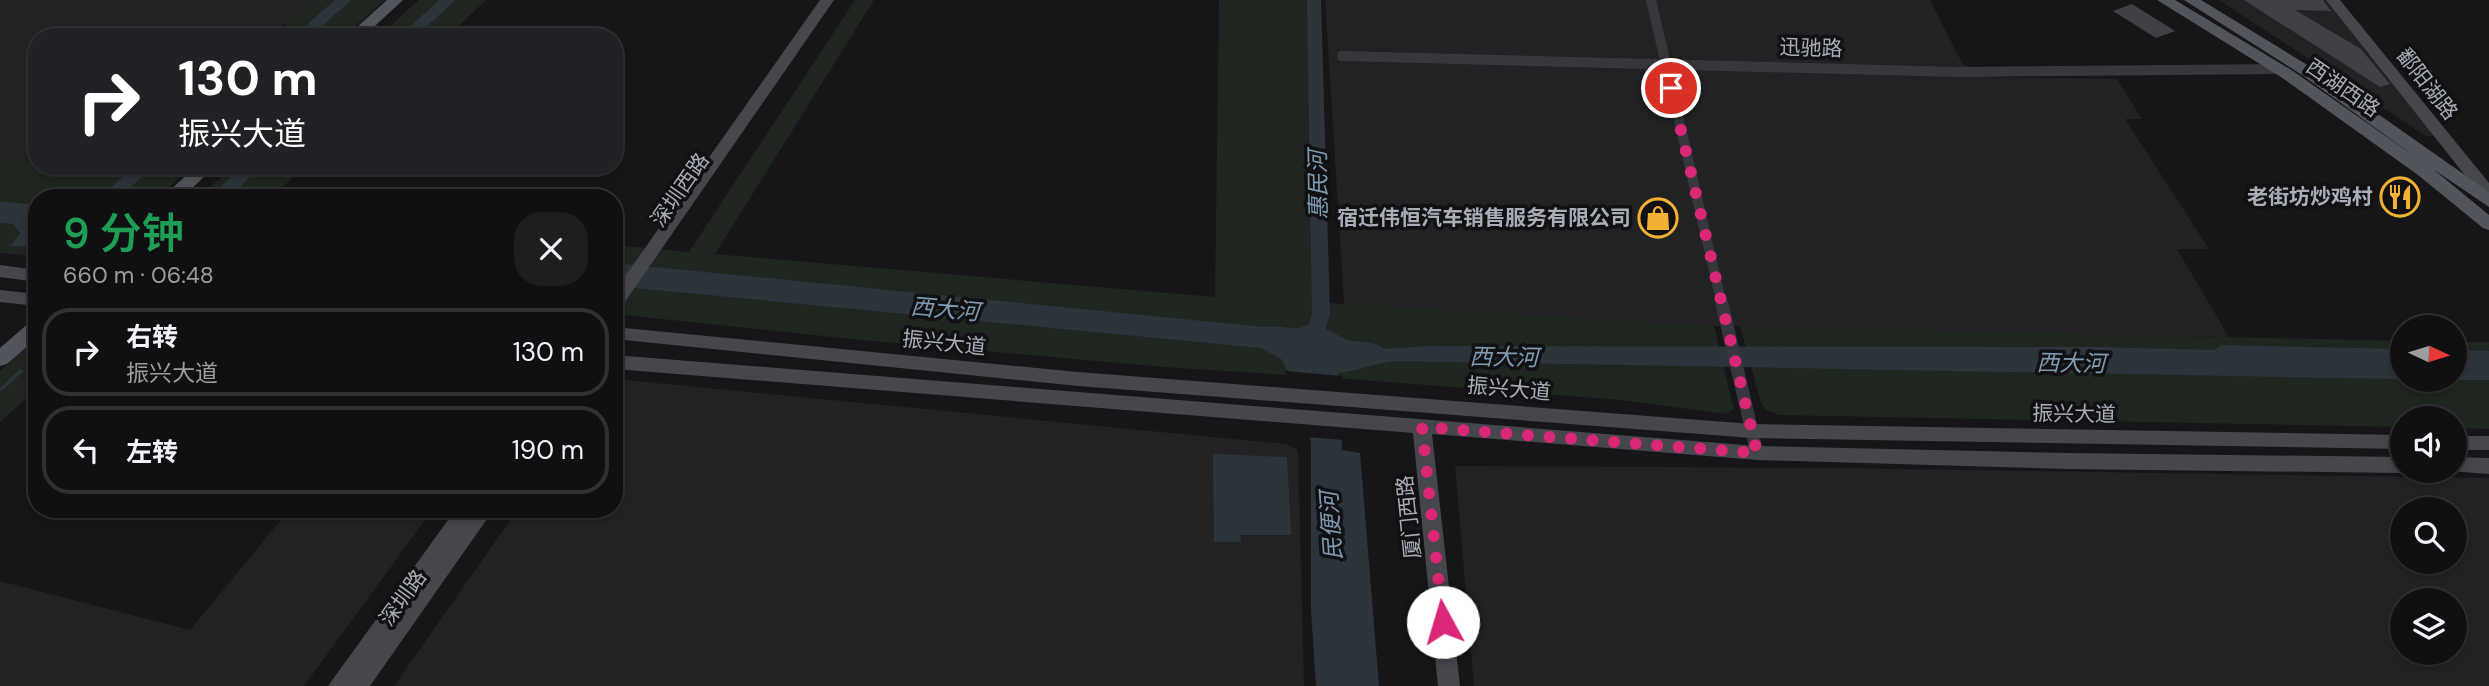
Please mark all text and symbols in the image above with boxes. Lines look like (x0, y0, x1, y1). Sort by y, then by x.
street label: 迅驰路 (1779, 33, 1843, 63)
street label: 鄱阳湖路 (2390, 42, 2464, 126)
text: 130 m (178, 46, 318, 110)
street label: 西湖西路 (2301, 52, 2385, 124)
icon: right (63, 56, 154, 147)
pin (1641, 58, 1701, 118)
icon: arrive (1652, 69, 1690, 107)
text: 振兴大道 (178, 113, 306, 155)
water label: 惠民河 (1302, 146, 1334, 220)
street label: 深圳西路 (644, 148, 716, 232)
restaurant icon: 老街坊炒鸡村 (2379, 176, 2421, 218)
place label: 老街坊炒鸡村 (2247, 183, 2373, 211)
shop icon: 宿迁伟恒汽车销售服务有限公司 (1637, 197, 1679, 239)
place label: 宿迁伟恒汽车销售服务有限公司 (1337, 204, 1631, 232)
text: 9 分钟 (63, 206, 184, 261)
button: close (514, 212, 588, 286)
text: 660 m · 06:48 (63, 260, 214, 290)
water label: 西大河 (909, 291, 985, 327)
north arrow (2390, 315, 2468, 392)
map controls (2390, 315, 2467, 665)
text: 右转 (126, 320, 178, 354)
street label: 振兴大道 (901, 325, 987, 361)
icon: right (67, 333, 105, 371)
text: 130 m (513, 335, 584, 369)
water label: 西大河 (1469, 341, 1543, 373)
water label: 西大河 (2036, 347, 2110, 379)
text: 振兴大道 (126, 358, 218, 388)
street label: 振兴大道 (1466, 371, 1552, 407)
street label: 振兴大道 (2032, 399, 2116, 429)
button: sound (2390, 406, 2467, 483)
icon: left (67, 431, 105, 469)
text: 190 m (512, 433, 584, 467)
text: 左转 (126, 435, 178, 469)
street label: 厦门西路 (1391, 474, 1427, 560)
water label: 民便河 (1313, 487, 1348, 561)
button: search (2390, 497, 2467, 574)
street label: 深圳路 (373, 564, 433, 632)
position arrow (1406, 585, 1480, 659)
button: layers (2390, 588, 2467, 665)

